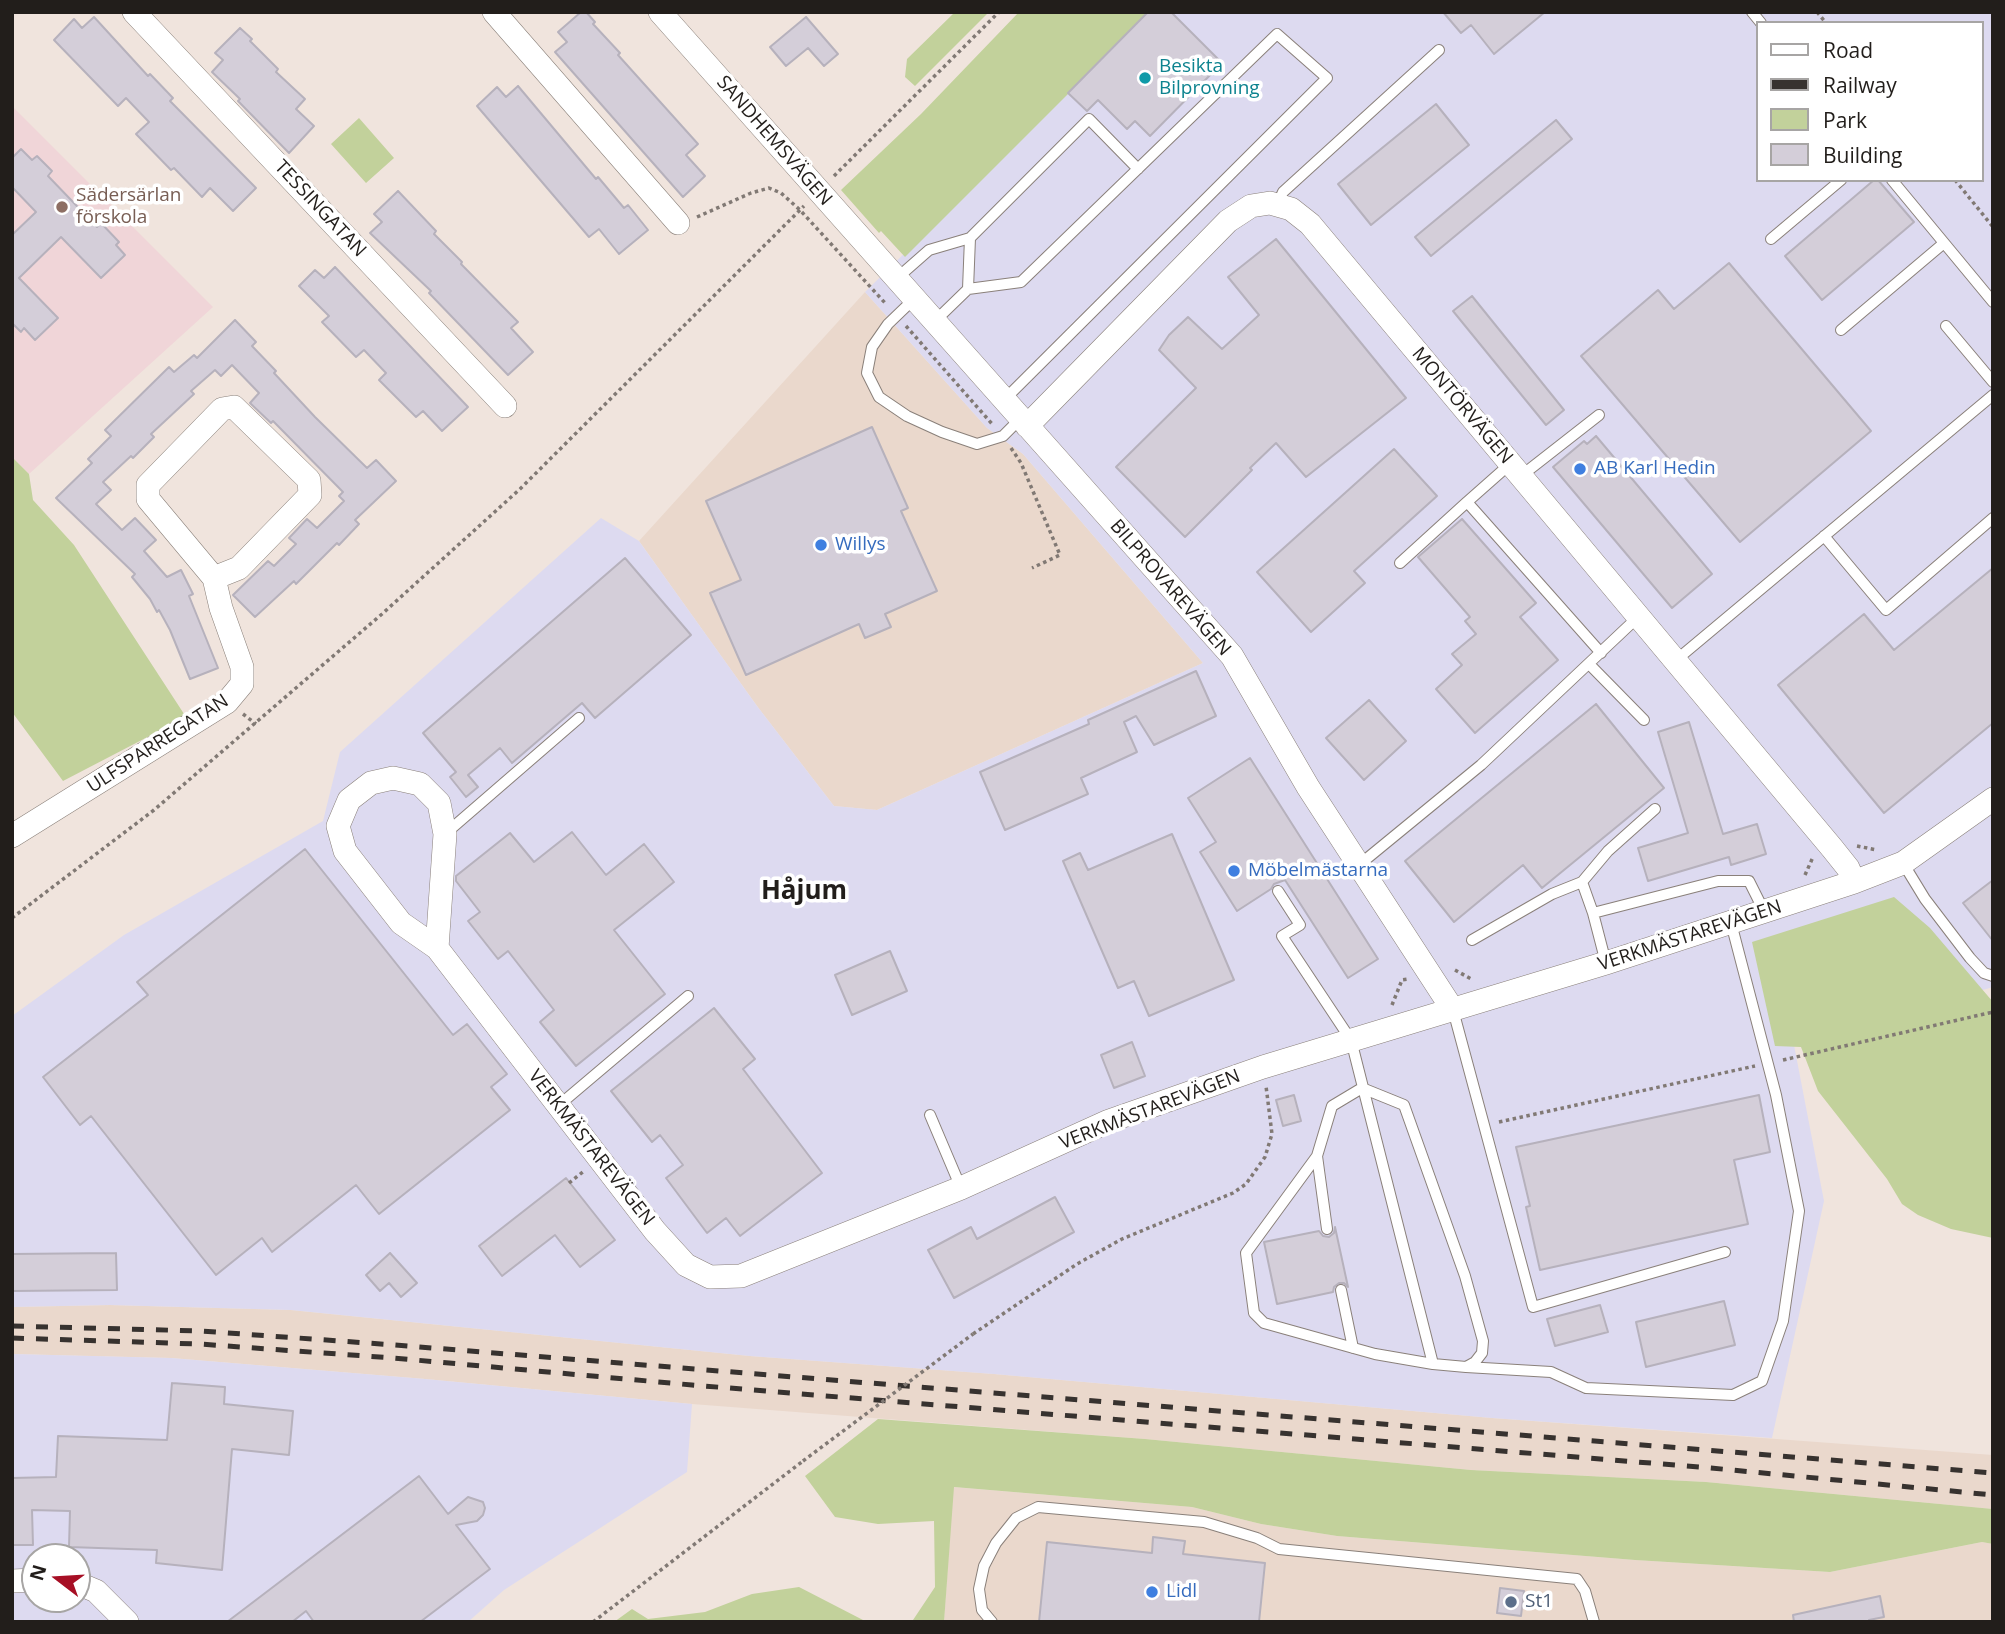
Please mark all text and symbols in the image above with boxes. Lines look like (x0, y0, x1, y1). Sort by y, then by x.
legend (1756, 21, 1984, 182)
text: Road (1823, 36, 1873, 64)
place label: Besikta Bilprovning (1159, 56, 1260, 100)
marker: Besikta Bilprovning (1137, 70, 1153, 86)
street label: SANDHEMSVÄGEN (711, 71, 837, 211)
text: Railway (1823, 71, 1897, 99)
text: Park (1823, 106, 1867, 134)
text: Building (1823, 141, 1902, 169)
street label: TESSINGATAN (269, 156, 371, 262)
place label: Sädersärlan förskola (76, 185, 181, 229)
marker: Sädersärlan förskola (54, 199, 70, 215)
street label: MONTÖRVÄGEN (1407, 343, 1517, 469)
place label: AB Karl Hedin (1594, 458, 1716, 480)
marker: AB Karl Hedin (1572, 461, 1588, 477)
street label: BILPROVAREVÄGEN (1105, 515, 1235, 661)
place label: Willys (835, 534, 886, 556)
marker: Willys (813, 537, 829, 553)
street label: ULFSPARREGATAN (83, 690, 233, 798)
place label: Möbelmästarna (1248, 860, 1388, 882)
marker: Möbelmästarna (1226, 863, 1242, 879)
district label: Håjum (761, 876, 847, 908)
street label: VERKMÄSTAREVÄGEN (1595, 896, 1785, 976)
street label: VERKMÄSTAREVÄGEN (1057, 1065, 1243, 1155)
street label: VERKMÄSTAREVÄGEN (523, 1066, 659, 1230)
north arrow (21, 1543, 91, 1613)
text: N (23, 1561, 53, 1584)
place label: Lidl (1166, 1581, 1197, 1603)
marker: Lidl (1144, 1584, 1160, 1600)
place label: St1 (1525, 1591, 1553, 1613)
marker: St1 (1503, 1594, 1519, 1610)

